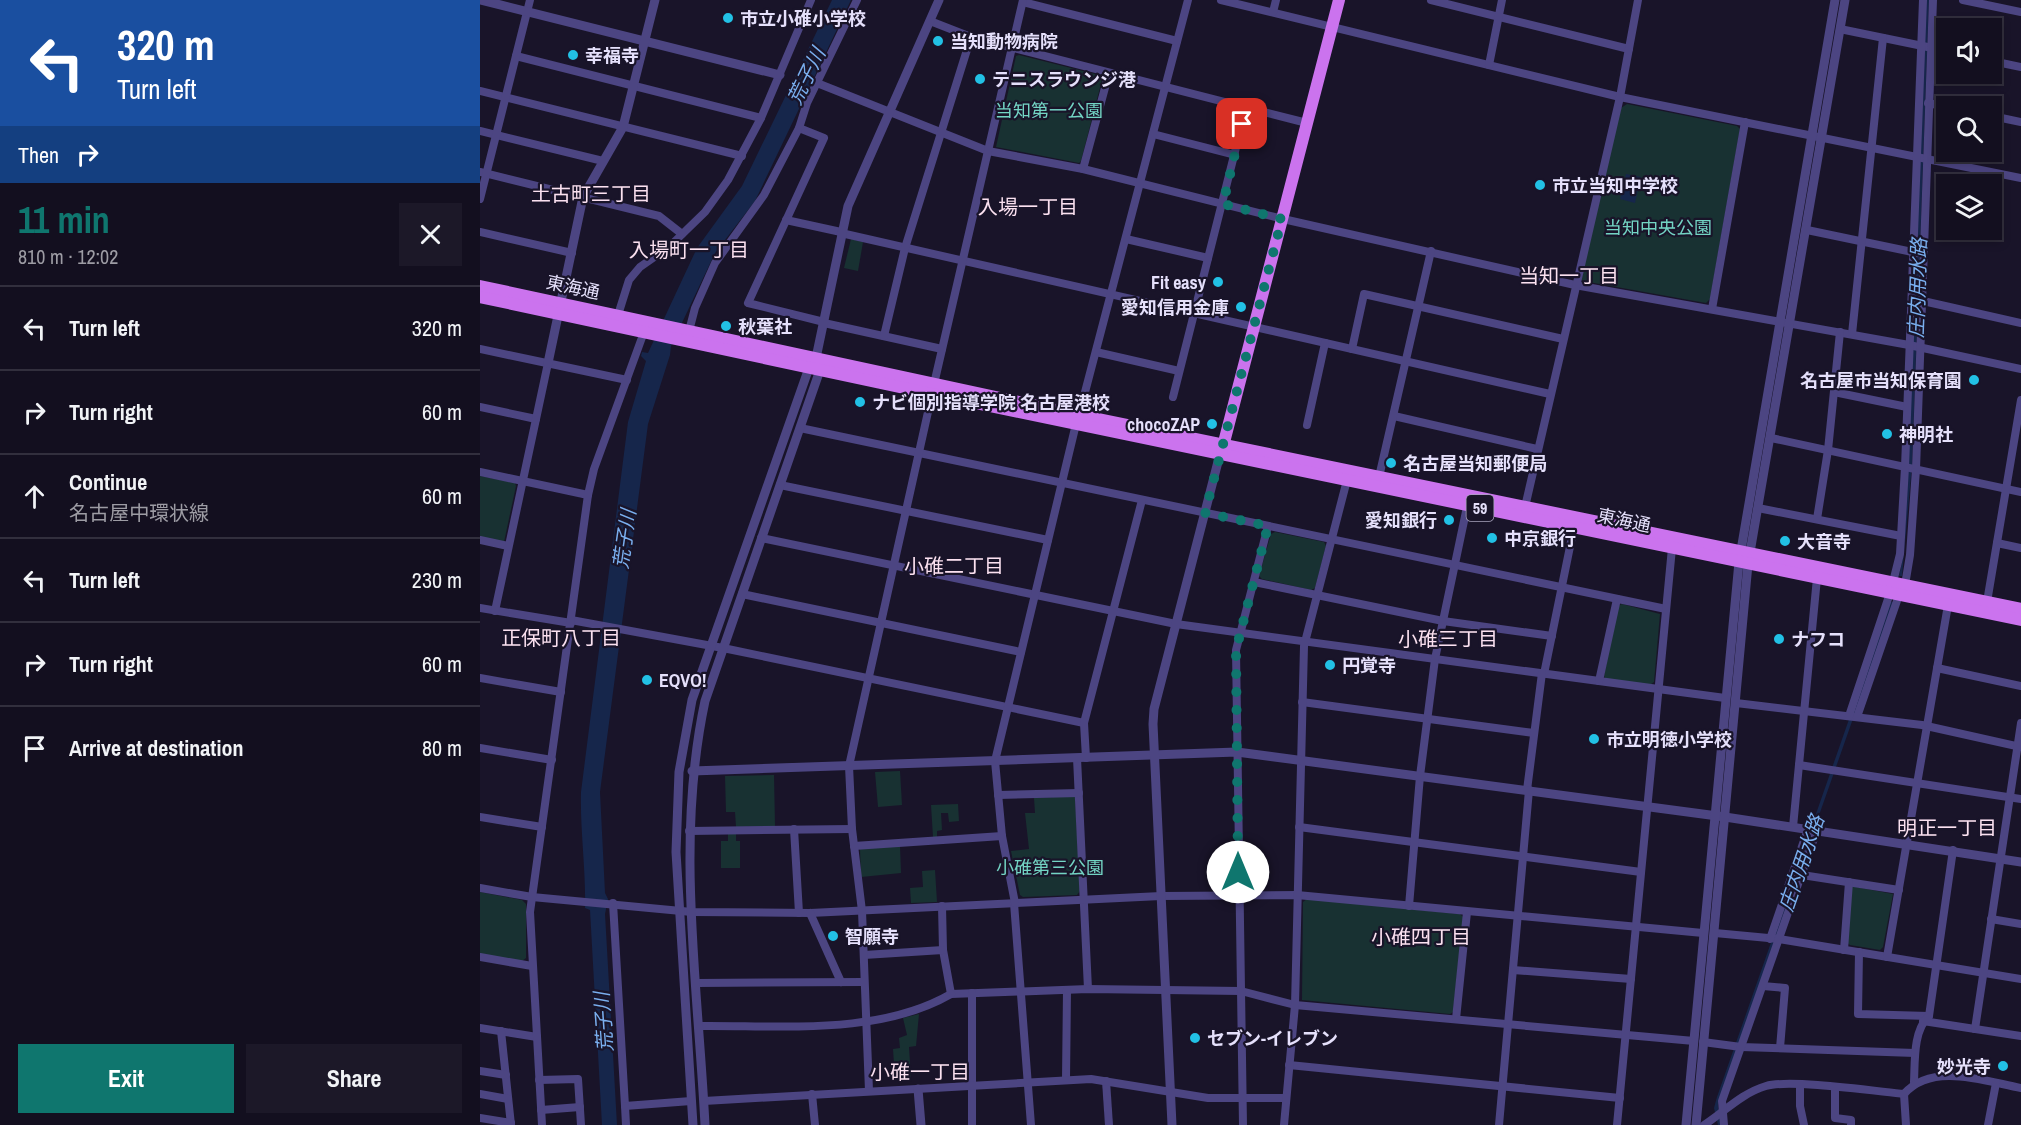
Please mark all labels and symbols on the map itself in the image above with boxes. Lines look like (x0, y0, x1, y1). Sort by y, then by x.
place label: 市立小碓小学校 (740, 6, 866, 31)
marker: 市立小碓小学校 (721, 11, 735, 25)
place label: 当知動物病院 (950, 29, 1058, 54)
marker: 当知動物病院 (931, 34, 945, 48)
water label: 荒子川 (781, 41, 832, 109)
place label: 幸福寺 (585, 43, 639, 68)
marker: 幸福寺 (566, 48, 580, 62)
place label: テニスラウンジ港 (992, 67, 1136, 92)
marker: テニスラウンジ港 (973, 72, 987, 86)
park label: 当知第一公園 (995, 98, 1103, 123)
pin (1216, 98, 1267, 149)
place label: 市立当知中学校 (1552, 173, 1678, 198)
marker: 市立当知中学校 (1533, 178, 1547, 192)
district label: 土古町三丁目 (531, 180, 651, 207)
district label: 入場一丁目 (978, 193, 1078, 220)
park label: 当知中央公園 (1604, 215, 1712, 240)
district label: 入場町一丁目 (629, 236, 749, 263)
water label: 庄内用水路 (1902, 236, 1932, 338)
district label: 当知一丁目 (1519, 262, 1619, 289)
street label: 東海通 (544, 269, 602, 305)
place label: Fit easy (1151, 270, 1207, 295)
marker: Fit easy (1211, 275, 1225, 289)
place label: 愛知信用金庫 (1121, 295, 1229, 320)
marker: 愛知信用金庫 (1234, 300, 1248, 314)
place label: 秋葉社 (738, 314, 792, 339)
marker: 秋葉社 (719, 319, 733, 333)
place label: 名古屋市当知保育園 (1800, 368, 1962, 393)
marker: 名古屋市当知保育園 (1967, 373, 1981, 387)
place label: ナビ個別指導学院 名古屋港校 (872, 390, 1110, 415)
marker: ナビ個別指導学院 名古屋港校 (853, 395, 867, 409)
place label: chocoZAP (1127, 412, 1200, 437)
marker: chocoZAP (1205, 417, 1219, 431)
place label: 神明社 (1899, 422, 1953, 447)
marker: 神明社 (1880, 427, 1894, 441)
place label: 名古屋当知郵便局 (1403, 451, 1547, 476)
marker: 名古屋当知郵便局 (1384, 456, 1398, 470)
road number: 59 (1466, 495, 1494, 521)
street label: 東海通 (1595, 502, 1653, 538)
water label: 荒子川 (606, 505, 642, 571)
place label: 愛知銀行 (1365, 508, 1437, 533)
marker: 愛知銀行 (1442, 513, 1456, 527)
place label: 中京銀行 (1504, 526, 1576, 551)
place label: 大音寺 (1797, 529, 1851, 554)
marker: 中京銀行 (1485, 531, 1499, 545)
marker: 大音寺 (1778, 534, 1792, 548)
district label: 小碓二丁目 (904, 552, 1004, 579)
district label: 正保町八丁目 (501, 624, 621, 651)
district label: 小碓三丁目 (1398, 625, 1498, 652)
place label: ナフコ (1791, 627, 1845, 652)
marker: ナフコ (1772, 632, 1786, 646)
place label: 円覚寺 (1342, 653, 1396, 678)
marker: 円覚寺 (1323, 658, 1337, 672)
place label: EQVO! (659, 668, 707, 693)
marker: EQVO! (640, 673, 654, 687)
place label: 市立明徳小学校 (1606, 727, 1732, 752)
marker: 市立明徳小学校 (1587, 732, 1601, 746)
water label: 庄内用水路 (1772, 809, 1831, 915)
district label: 明正一丁目 (1897, 814, 1997, 841)
position arrow (1206, 840, 1270, 904)
park label: 小碓第三公園 (996, 855, 1104, 880)
district label: 小碓四丁目 (1371, 923, 1471, 950)
place label: 智願寺 (845, 924, 899, 949)
marker: 智願寺 (826, 929, 840, 943)
water label: 荒子川 (587, 989, 619, 1053)
place label: セブン-イレブン (1207, 1026, 1338, 1051)
marker: セブン-イレブン (1188, 1031, 1202, 1045)
place label: 妙光寺 (1937, 1054, 1991, 1079)
district label: 小碓一丁目 (870, 1058, 970, 1085)
marker: 妙光寺 (1996, 1059, 2010, 1073)

